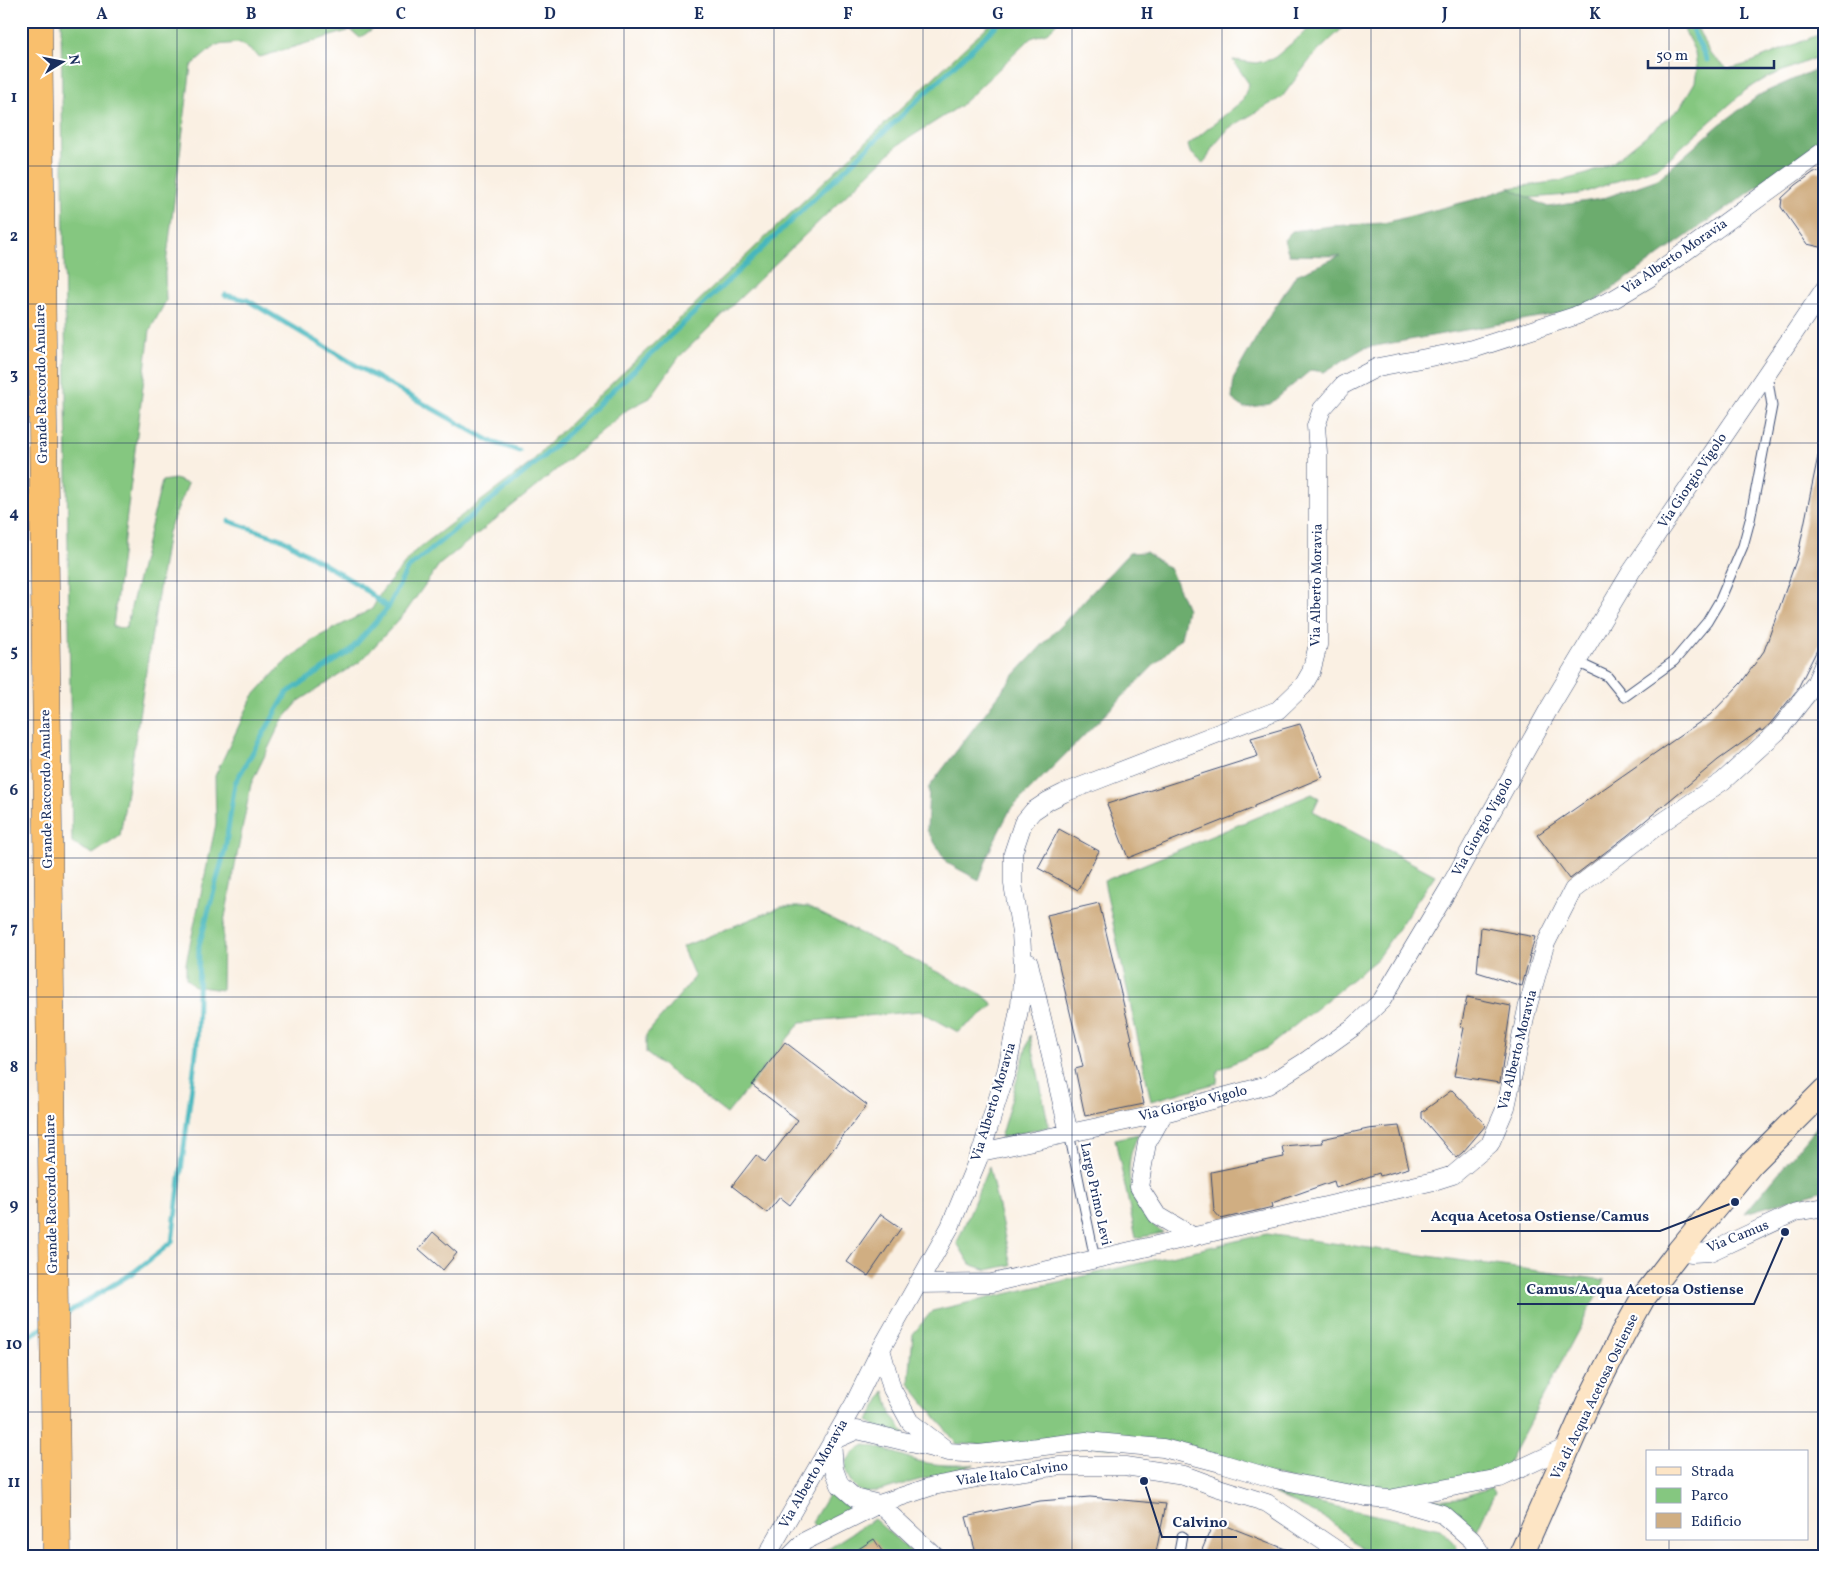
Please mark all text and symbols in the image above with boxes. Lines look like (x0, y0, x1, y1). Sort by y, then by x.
text: A (96, 4, 108, 26)
text: B (246, 4, 257, 26)
text: C (396, 4, 406, 26)
text: D (544, 4, 556, 26)
text: E (694, 4, 704, 26)
text: F (843, 4, 853, 26)
text: G (992, 4, 1004, 26)
text: H (1141, 4, 1153, 26)
text: I (1293, 4, 1299, 26)
text: J (1441, 4, 1448, 26)
text: K (1589, 4, 1601, 26)
text: L (1739, 4, 1749, 26)
north arrow (38, 38, 88, 88)
scale bar (1648, 38, 1775, 70)
text: 50 m (1656, 46, 1688, 67)
text: N (63, 53, 84, 67)
text: 1 (11, 87, 17, 109)
street label: Via Alberto Moravia (1619, 215, 1731, 299)
text: 2 (10, 226, 18, 248)
street label: Grande Raccordo Anulare (31, 304, 53, 464)
text: 3 (10, 364, 18, 386)
street label: Via Giorgio Vigolo (1654, 430, 1732, 532)
text: 4 (9, 503, 19, 525)
street label: Via Alberto Moravia (1306, 523, 1328, 647)
text: 5 (10, 641, 18, 663)
street label: Grande Raccordo Anulare (36, 709, 58, 869)
street label: Via Giorgio Vigolo (1448, 774, 1518, 880)
text: 6 (10, 780, 19, 802)
text: 7 (10, 918, 18, 940)
street label: Via Alberto Moravia (1494, 988, 1542, 1112)
street label: Via Alberto Moravia (967, 1040, 1021, 1164)
text: 8 (10, 1057, 18, 1079)
street label: Via Giorgio Vigolo (1137, 1081, 1249, 1127)
street label: Grande Raccordo Anulare (41, 1114, 63, 1274)
street label: Largo Primo Levi (1075, 1141, 1115, 1247)
text: 9 (10, 1195, 19, 1217)
callout: Acqua Acetosa Ostiense/Camus (1421, 1201, 1660, 1231)
text: Acqua Acetosa Ostiense/Camus (1431, 1207, 1649, 1228)
street label: Via Camus (1704, 1216, 1772, 1258)
callout: Camus/Acqua Acetosa Ostiense (1517, 1274, 1754, 1304)
text: Camus/Acqua Acetosa Ostiense (1526, 1280, 1744, 1301)
street label: Via di Acqua Acetosa Ostiense (1546, 1311, 1644, 1483)
text: 10 (6, 1334, 22, 1356)
street label: Via Alberto Moravia (775, 1416, 853, 1532)
legend (1646, 1450, 1808, 1540)
street label: Viale Italo Calvino (955, 1457, 1069, 1491)
text: Strada (1691, 1462, 1734, 1483)
text: 11 (8, 1472, 20, 1494)
text: Parco (1691, 1486, 1728, 1507)
callout: Calvino (1162, 1507, 1237, 1537)
text: Edificio (1691, 1512, 1742, 1533)
text: Calvino (1173, 1513, 1228, 1534)

